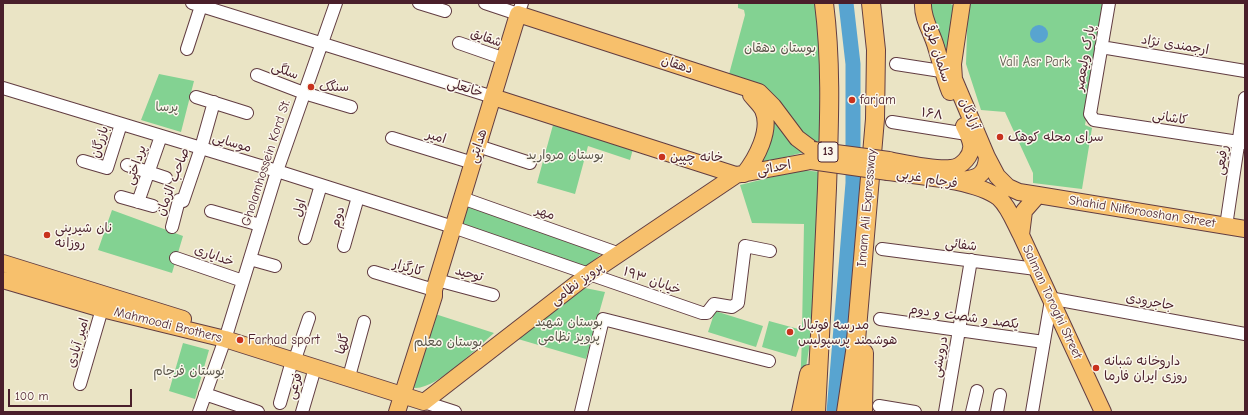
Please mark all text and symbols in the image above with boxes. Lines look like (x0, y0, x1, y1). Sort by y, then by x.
street label: سلمان طرقی (920, 20, 954, 84)
street label: پارک ولیعصر (1072, 24, 1098, 92)
street label: شقایق (468, 25, 504, 51)
street label: ارجمندی نژاد (1140, 32, 1210, 58)
park label: بوستان دهقان (744, 40, 816, 56)
street label: دهقان (659, 53, 695, 77)
park label: Vali Asr Park (1000, 54, 1070, 70)
street label: سلگی (269, 59, 301, 83)
street label: خانعلی (445, 75, 485, 101)
place label: سنگک (319, 79, 349, 95)
marker: سنگک (306, 82, 316, 92)
place label: farjam (860, 92, 896, 108)
marker: farjam (847, 95, 857, 105)
street label: آزادگان (955, 96, 983, 132)
street label: Gholamhossein Kord St. (238, 98, 294, 228)
park label: پرسا (156, 99, 178, 115)
street label: ۱۶۸ (920, 105, 944, 123)
street label: کاشانی (1151, 108, 1189, 128)
street label: بازرگان (88, 124, 112, 160)
street label: امیر (424, 127, 448, 147)
street label: هدایتی (465, 127, 491, 165)
place label: سرای محله کوهک (1008, 129, 1104, 145)
street label: موسایی (211, 130, 253, 156)
marker: سرای محله کوهک (995, 132, 1005, 142)
road number: 13 (818, 142, 838, 162)
street label: پرداختی (122, 143, 150, 187)
street label: رفیعی (1212, 144, 1232, 176)
street label: صاحب الزمان (153, 146, 193, 218)
park label: بوستان مروارید (526, 147, 604, 163)
street label: Imam Ali Expressway (854, 148, 880, 268)
place label: خانه چپین (670, 149, 723, 165)
marker: خانه چپین (657, 152, 667, 162)
street label: احداثی (755, 157, 793, 179)
street label: فرجام غربی (895, 166, 959, 192)
street label: Shahid Nilforooshan Street (1067, 193, 1217, 231)
street label: اول (290, 197, 310, 219)
street label: مهر (533, 202, 557, 224)
street label: دوم (327, 205, 349, 229)
place label: نان شیرینی روزانه (55, 220, 112, 251)
marker: نان شیرینی روزانه (42, 230, 52, 240)
street label: شفائی (944, 235, 978, 255)
street label: خدایاری (192, 242, 236, 270)
street label: Salman Toroghi Street (1019, 243, 1085, 361)
street label: کارگزار (391, 256, 425, 280)
street label: پرویز نظامی (548, 259, 606, 309)
street label: توحید (453, 263, 485, 285)
street label: خیابان ۱۹۳ (621, 264, 683, 298)
street label: جاجرودی (1124, 290, 1176, 314)
street label: یکصد و شصت و دوم (908, 302, 1020, 332)
street label: Mahmoodi Brothers (112, 304, 224, 346)
park label: بوستان شهید پرویز نظامی (535, 314, 603, 345)
street label: امیر آبادی (63, 316, 93, 370)
place label: مدرسه فوتبال هوشمند پرسپولیس (798, 317, 897, 348)
marker: مدرسه فوتبال هوشمند پرسپولیس (785, 327, 795, 337)
place label: Farhad sport (248, 332, 320, 348)
street label: گلها (333, 332, 353, 356)
park label: بوستان معلم (414, 334, 482, 350)
marker: Farhad sport (235, 335, 245, 345)
street label: درویشی (929, 335, 951, 379)
place label: داروخانه شبانه روزی ایران فارما (1104, 353, 1188, 384)
park label: بوستان فرجام (153, 363, 225, 379)
marker: داروخانه شبانه روزی ایران فارما (1091, 363, 1101, 373)
street label: فرعی (284, 371, 306, 401)
scale bar (10, 381, 134, 407)
text: 100 m (15, 389, 48, 403)

